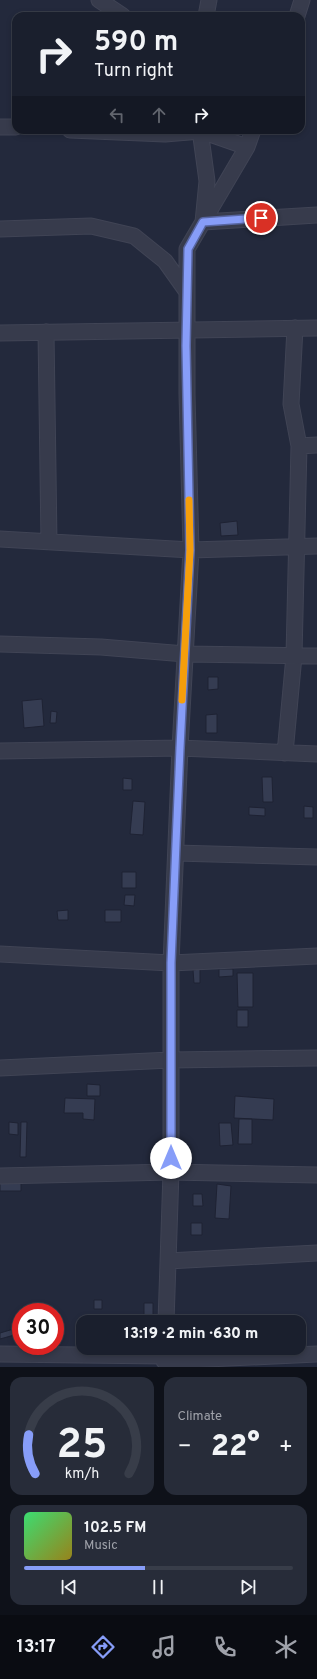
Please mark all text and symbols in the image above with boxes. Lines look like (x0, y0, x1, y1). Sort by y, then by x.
text: 590 m (94, 25, 178, 61)
icon: right (28, 28, 80, 80)
text: Turn right (94, 60, 174, 83)
icon: left (106, 104, 128, 126)
icon: ahead (148, 104, 170, 126)
icon: right (190, 104, 212, 126)
pin (244, 201, 278, 235)
icon: arrive (250, 207, 272, 229)
position arrow (150, 1137, 192, 1179)
speed limit sign: 30 (12, 1303, 64, 1355)
text: 13:19 · 2 min · 630 m (124, 1325, 258, 1344)
text: Climate (178, 1409, 222, 1425)
text: 25 (56, 1420, 107, 1473)
text: 22° (211, 1429, 260, 1466)
text: − (178, 1434, 192, 1461)
text: + (279, 1434, 293, 1461)
text: km/h (64, 1465, 99, 1483)
text: 102.5 FM (84, 1519, 146, 1538)
text: Music (84, 1538, 118, 1554)
icon: previous (58, 1576, 80, 1598)
icon: pause (147, 1576, 169, 1598)
icon: next (237, 1576, 259, 1598)
icon: directions (89, 1633, 117, 1661)
icon: music (150, 1633, 178, 1661)
icon: phone (211, 1633, 239, 1661)
icon: climate (272, 1633, 300, 1661)
text: 13:17 (17, 1636, 56, 1659)

